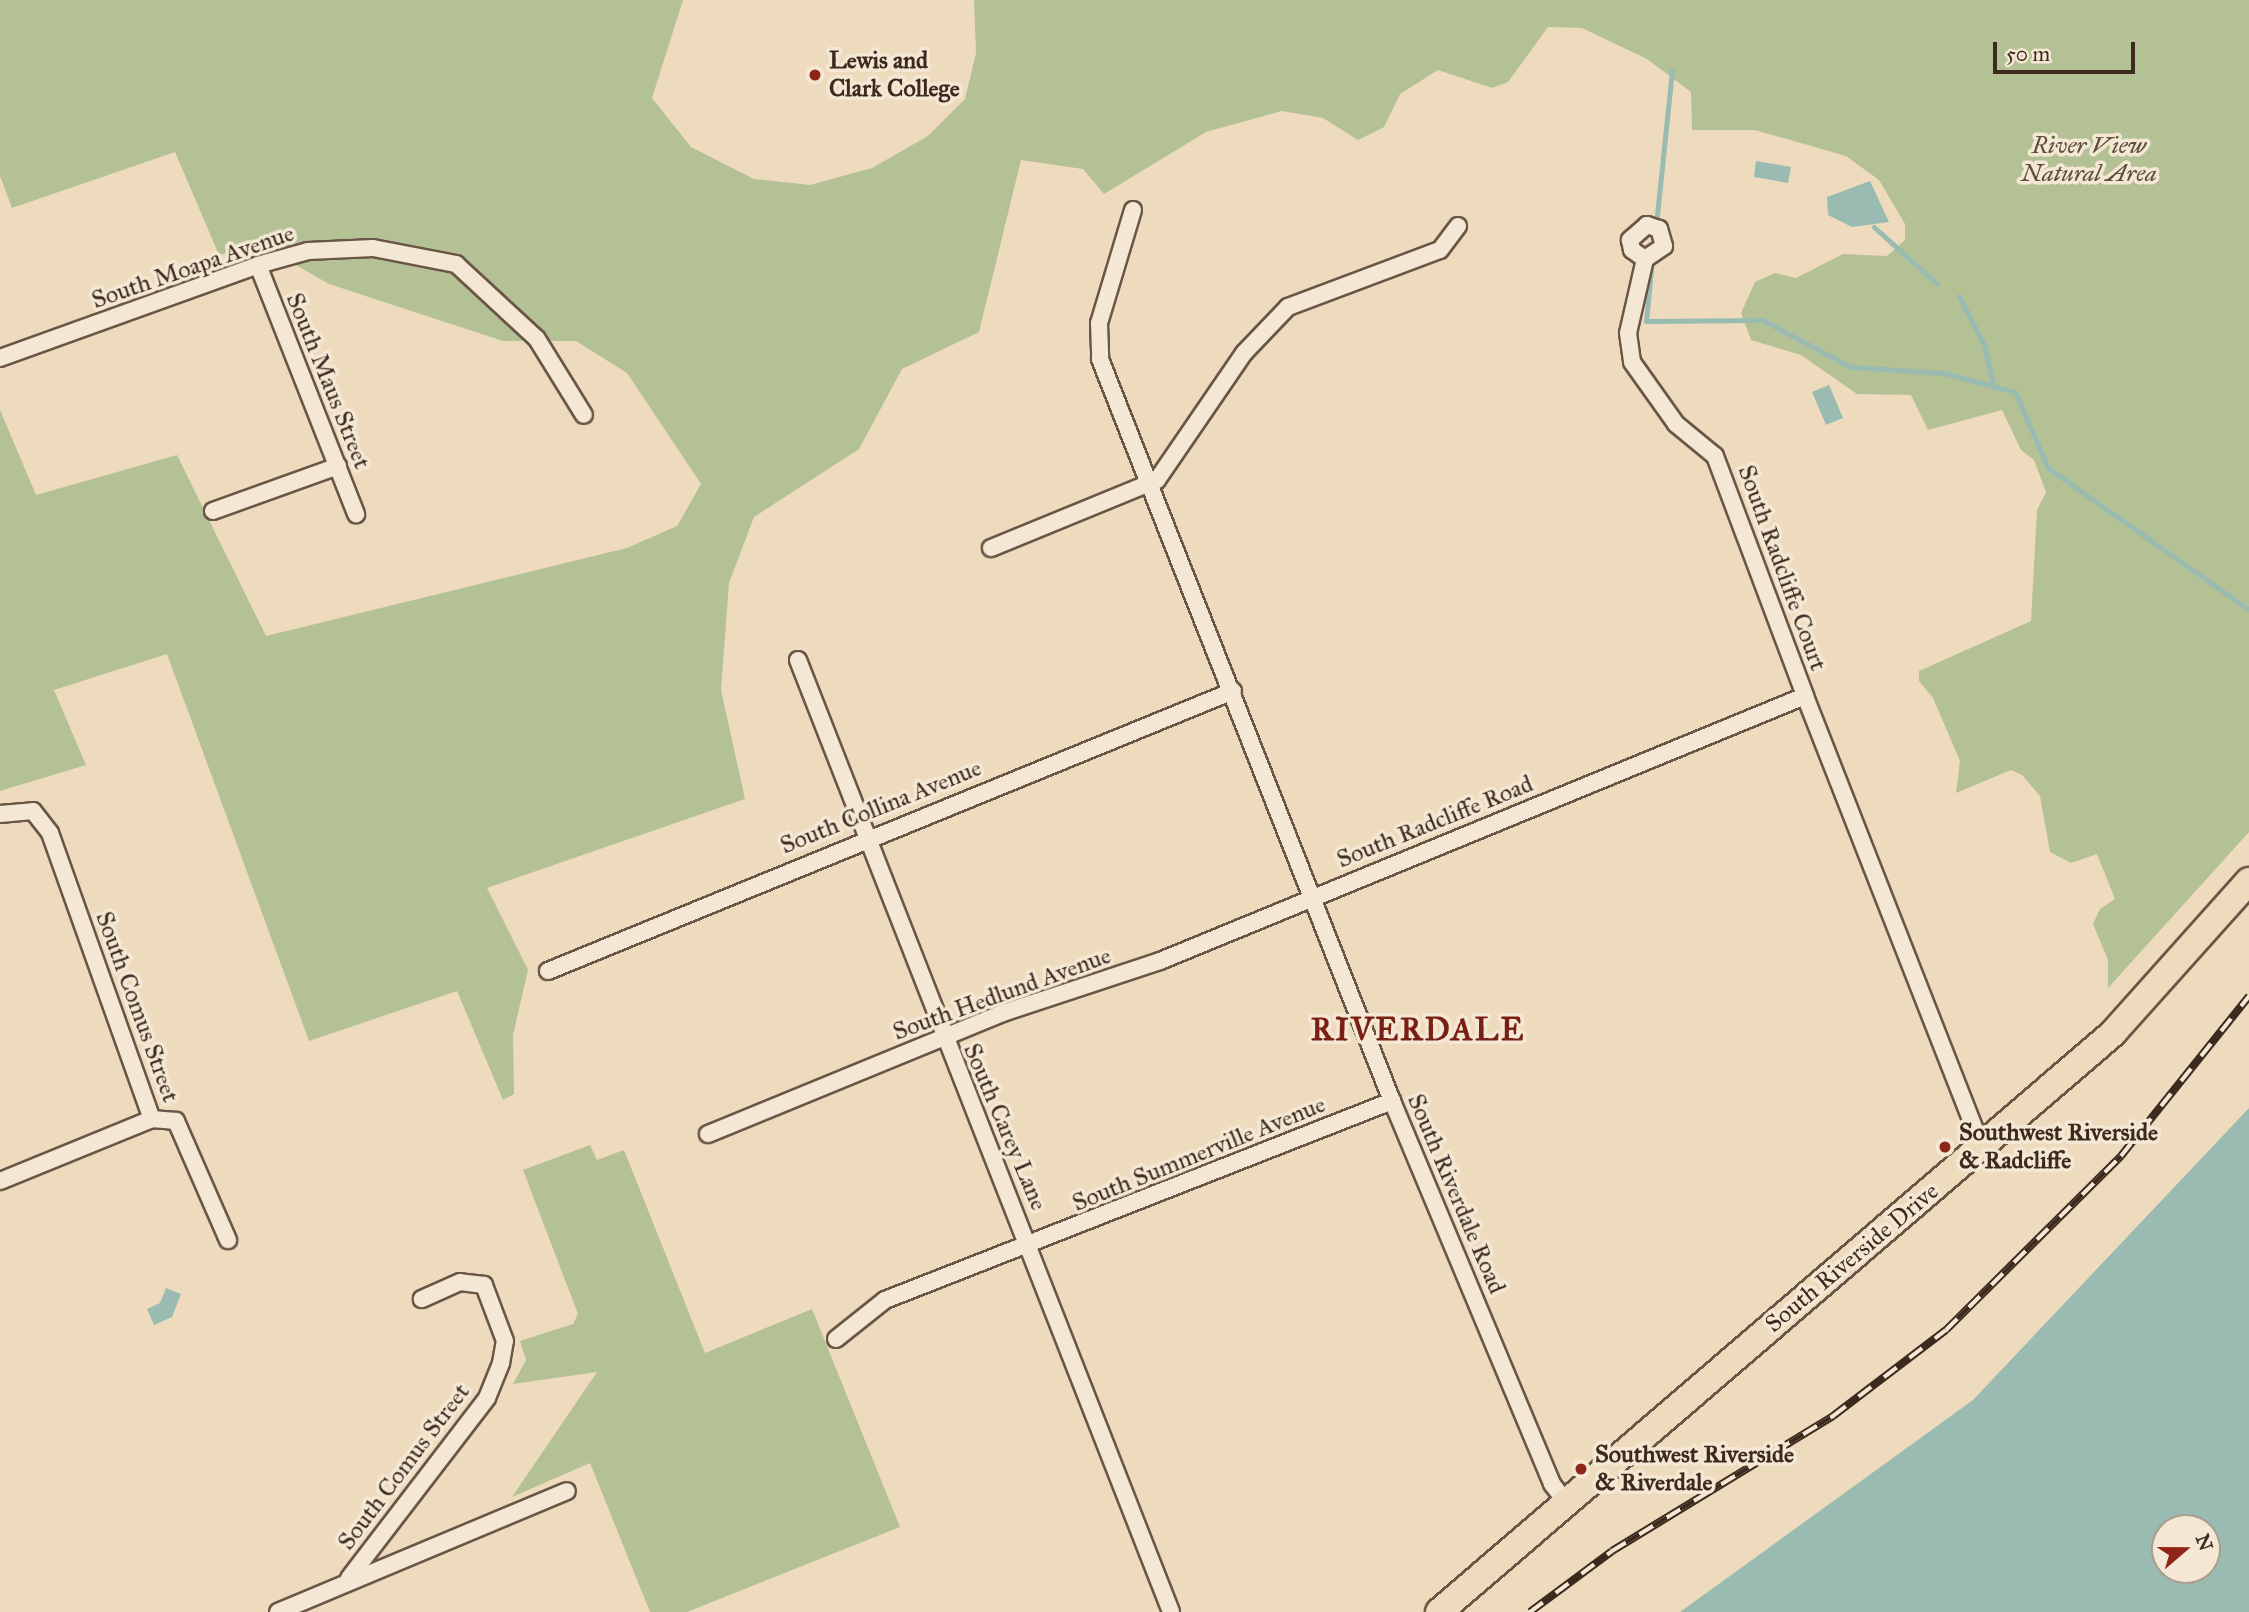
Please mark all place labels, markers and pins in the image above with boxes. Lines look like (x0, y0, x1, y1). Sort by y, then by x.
place label: Lewis and Clark College (829, 47, 960, 103)
marker: Lewis and Clark College (807, 67, 823, 83)
place label: Southwest Riverside & Radcliffe (1959, 1119, 2158, 1175)
marker: Southwest Riverside & Radcliffe (1937, 1139, 1953, 1155)
place label: Southwest Riverside & Riverdale (1595, 1441, 1794, 1497)
marker: Southwest Riverside & Riverdale (1573, 1461, 1589, 1477)

